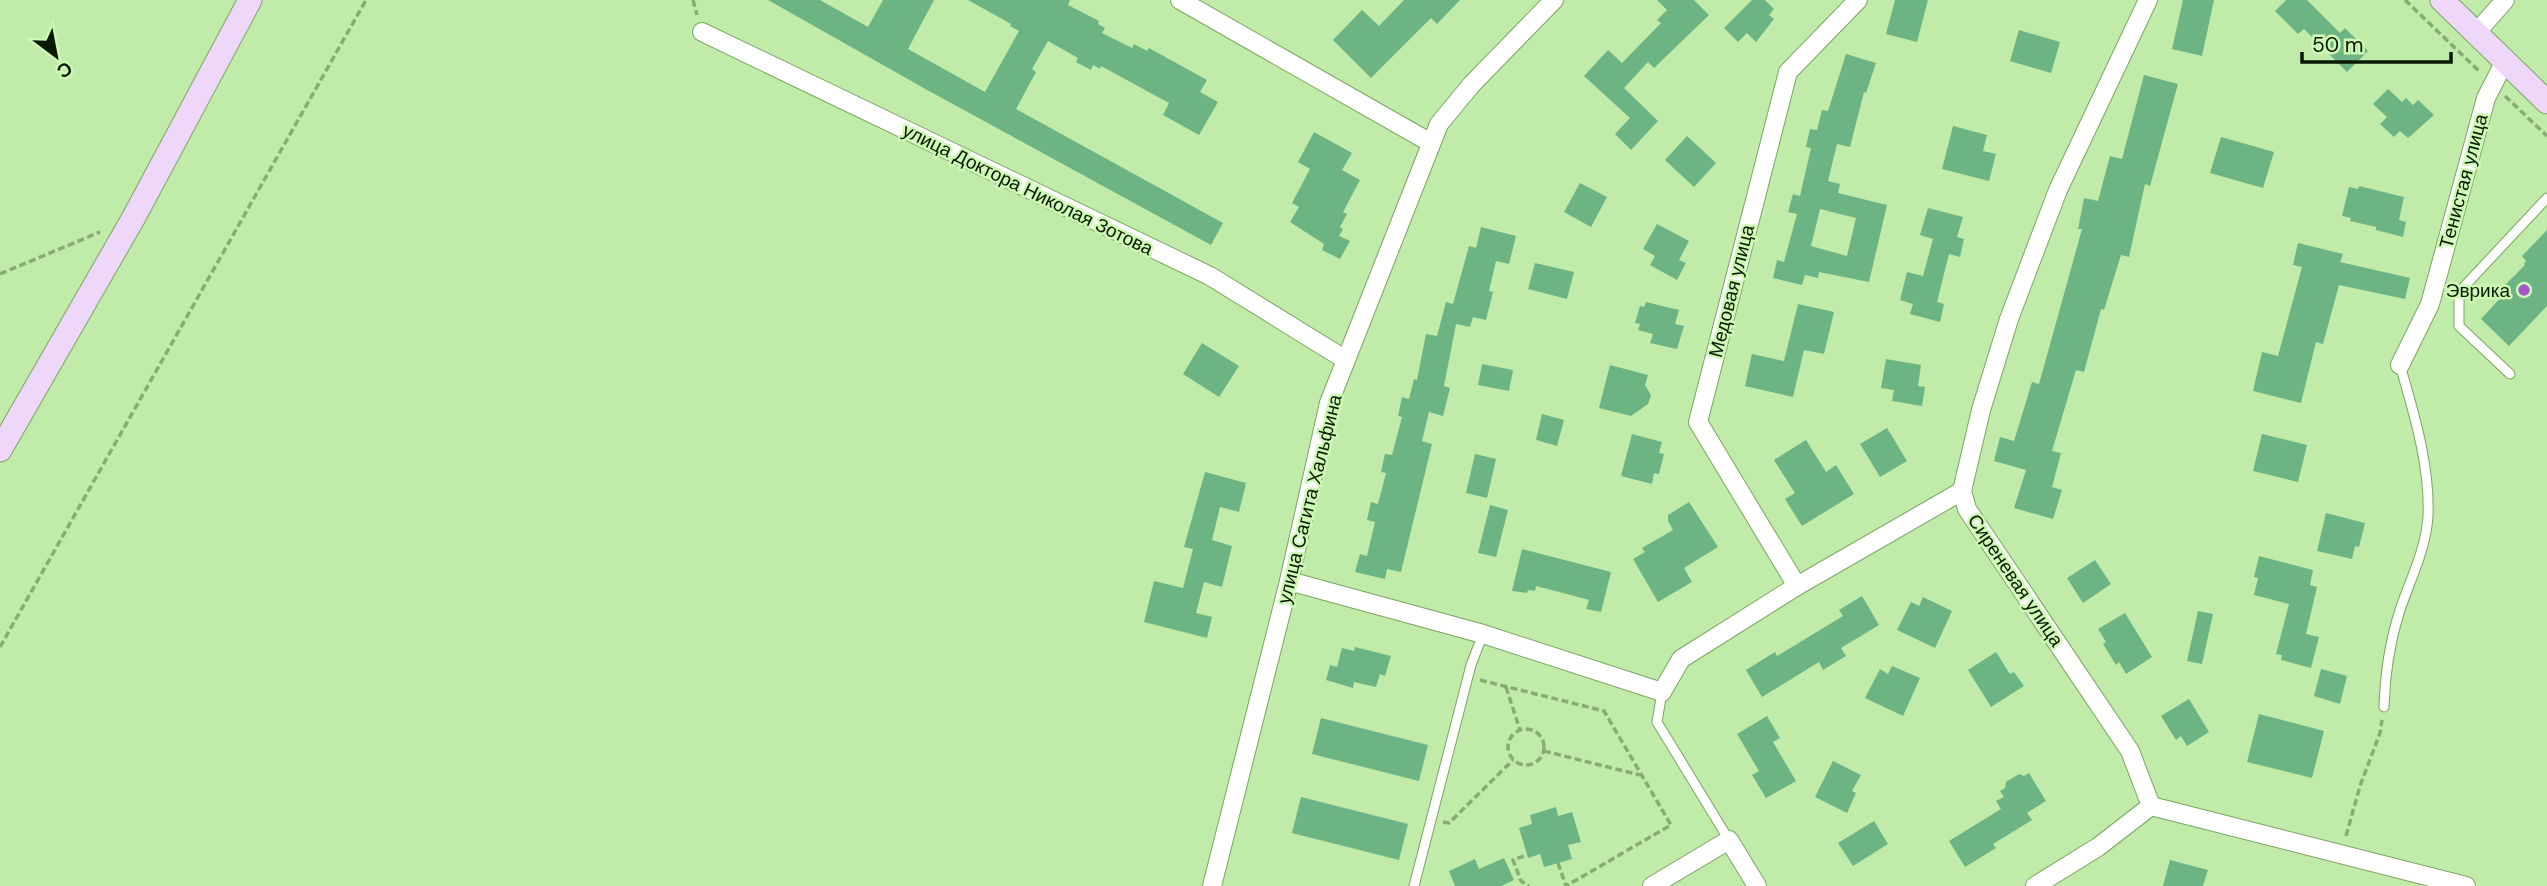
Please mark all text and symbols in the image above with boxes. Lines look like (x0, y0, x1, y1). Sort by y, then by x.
north arrow (21, 21, 91, 91)
scale bar (2302, 21, 2451, 65)
text: 50 m (2312, 31, 2363, 59)
text: С (52, 56, 77, 84)
street label: Тенистая улица (2434, 111, 2494, 251)
street label: улица Доктора Николая Зотова (898, 118, 1158, 261)
street label: Медовая улица (1703, 222, 1760, 360)
place label: Эврика (2446, 278, 2510, 303)
marker: Эврика (2516, 282, 2532, 298)
street label: улица Сагита Хальфина (1271, 391, 1348, 606)
street label: Сиреневая улица (1962, 509, 2069, 652)

